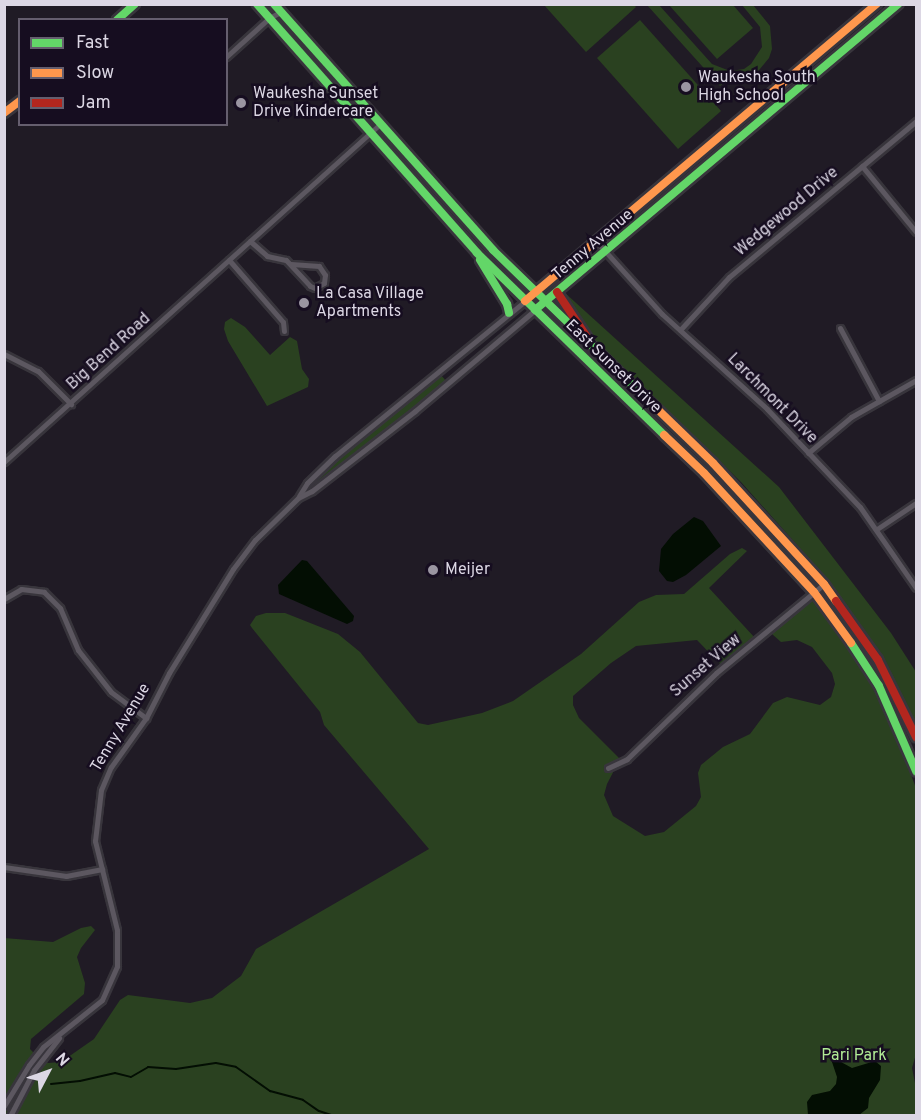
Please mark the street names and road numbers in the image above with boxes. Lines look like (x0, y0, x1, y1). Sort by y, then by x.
street label: Wedgewood Drive (732, 163, 842, 261)
street label: Tenny Avenue (548, 205, 638, 285)
street label: Big Bend Road (63, 309, 155, 395)
street label: East Sunset Drive (561, 316, 665, 418)
street label: Larchmont Drive (723, 350, 821, 448)
street label: Sunset View (667, 630, 745, 702)
street label: Tenny Avenue (87, 680, 155, 776)

